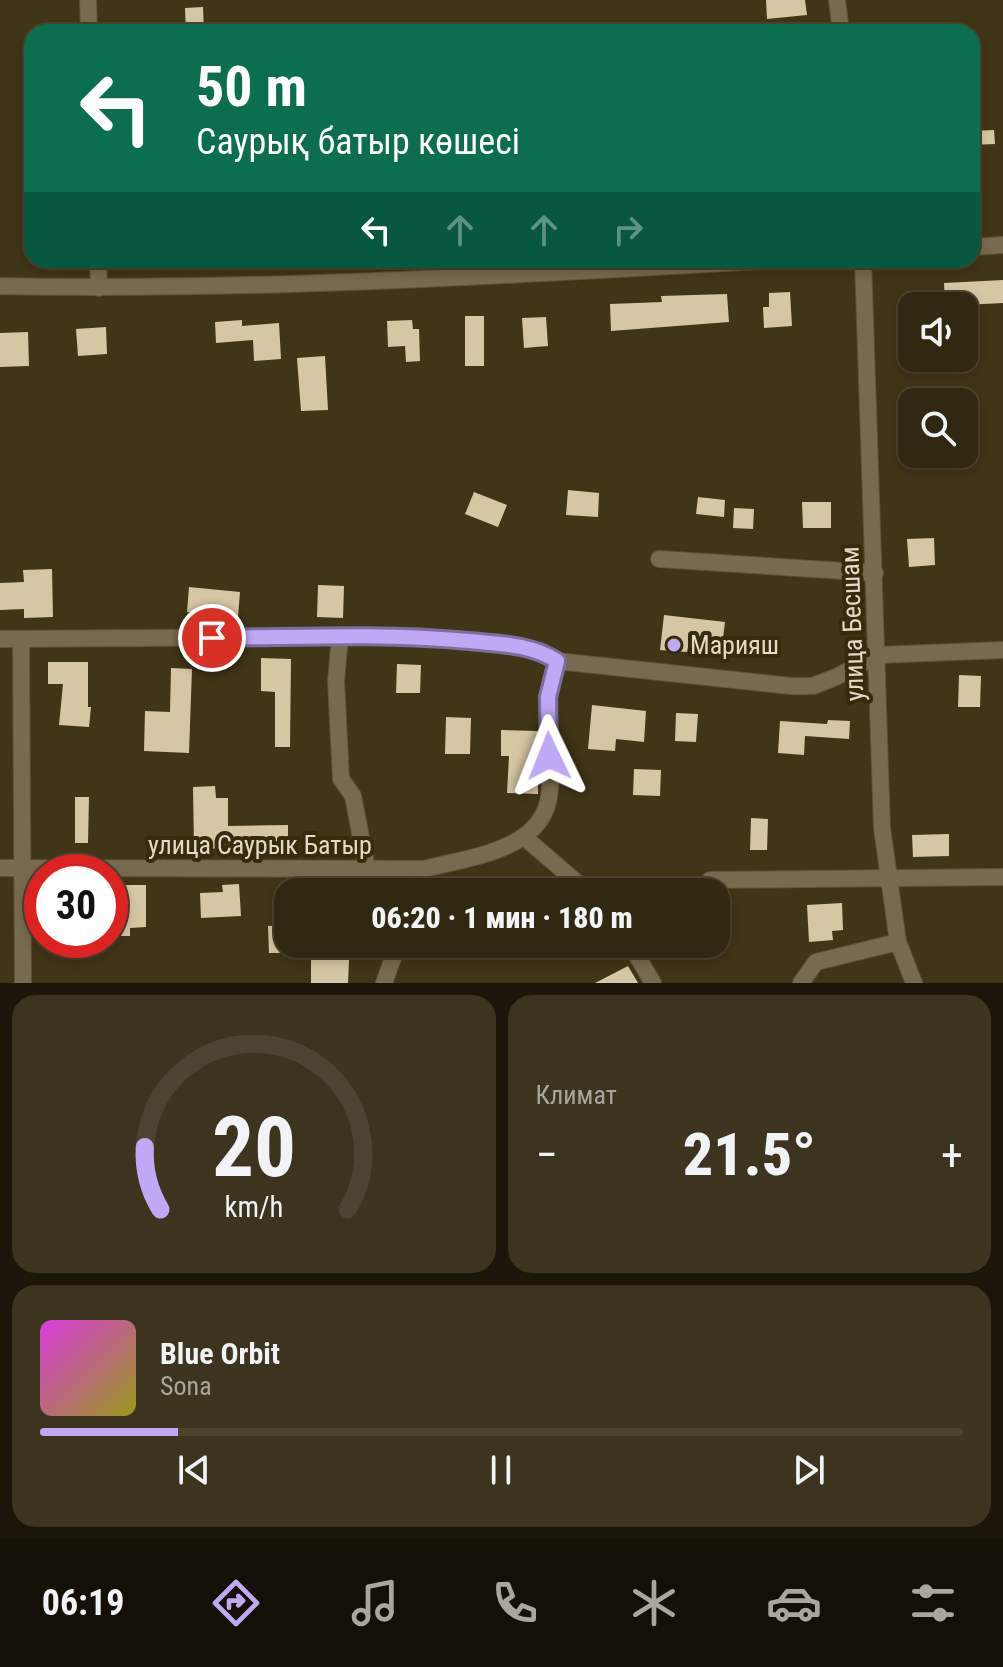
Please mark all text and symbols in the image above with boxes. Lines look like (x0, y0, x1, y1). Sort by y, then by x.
text: 50 m (196, 54, 307, 120)
icon: left (64, 56, 168, 160)
text: Саурық батыр көшесі (196, 121, 520, 163)
icon: left (354, 208, 398, 252)
icon: ahead (438, 208, 482, 252)
icon: ahead (522, 208, 566, 252)
icon: right (606, 208, 650, 252)
map controls (898, 292, 978, 468)
button: sound (898, 292, 978, 372)
button: search (898, 388, 978, 468)
street label: улица Бесшам (834, 546, 870, 702)
pin (178, 604, 246, 672)
icon: arrive (190, 616, 234, 660)
place label: Марияш (690, 630, 779, 660)
marker: Марияш (665, 636, 683, 654)
position arrow (507, 714, 591, 798)
street label: улица Саурык Батыр (148, 830, 372, 860)
speed limit sign: 30 (24, 854, 128, 958)
text: 06:20 · 1 мин · 180 m (371, 900, 633, 935)
text: Климат (536, 1080, 617, 1110)
text: 20 (212, 1099, 296, 1196)
text: 21.5° (683, 1119, 816, 1190)
text: − (536, 1129, 558, 1181)
text: + (941, 1129, 963, 1181)
text: km/h (224, 1190, 283, 1224)
text: Blue Orbit (160, 1336, 280, 1371)
text: Sona (160, 1371, 212, 1401)
icon: previous (172, 1448, 216, 1492)
icon: pause (479, 1448, 523, 1492)
icon: next (787, 1448, 831, 1492)
icon: directions (208, 1575, 264, 1631)
icon: music (347, 1575, 403, 1631)
icon: phone (487, 1575, 543, 1631)
icon: climate (626, 1575, 682, 1631)
icon: car (766, 1575, 822, 1631)
icon: filters (905, 1575, 961, 1631)
text: 06:19 (42, 1582, 124, 1624)

